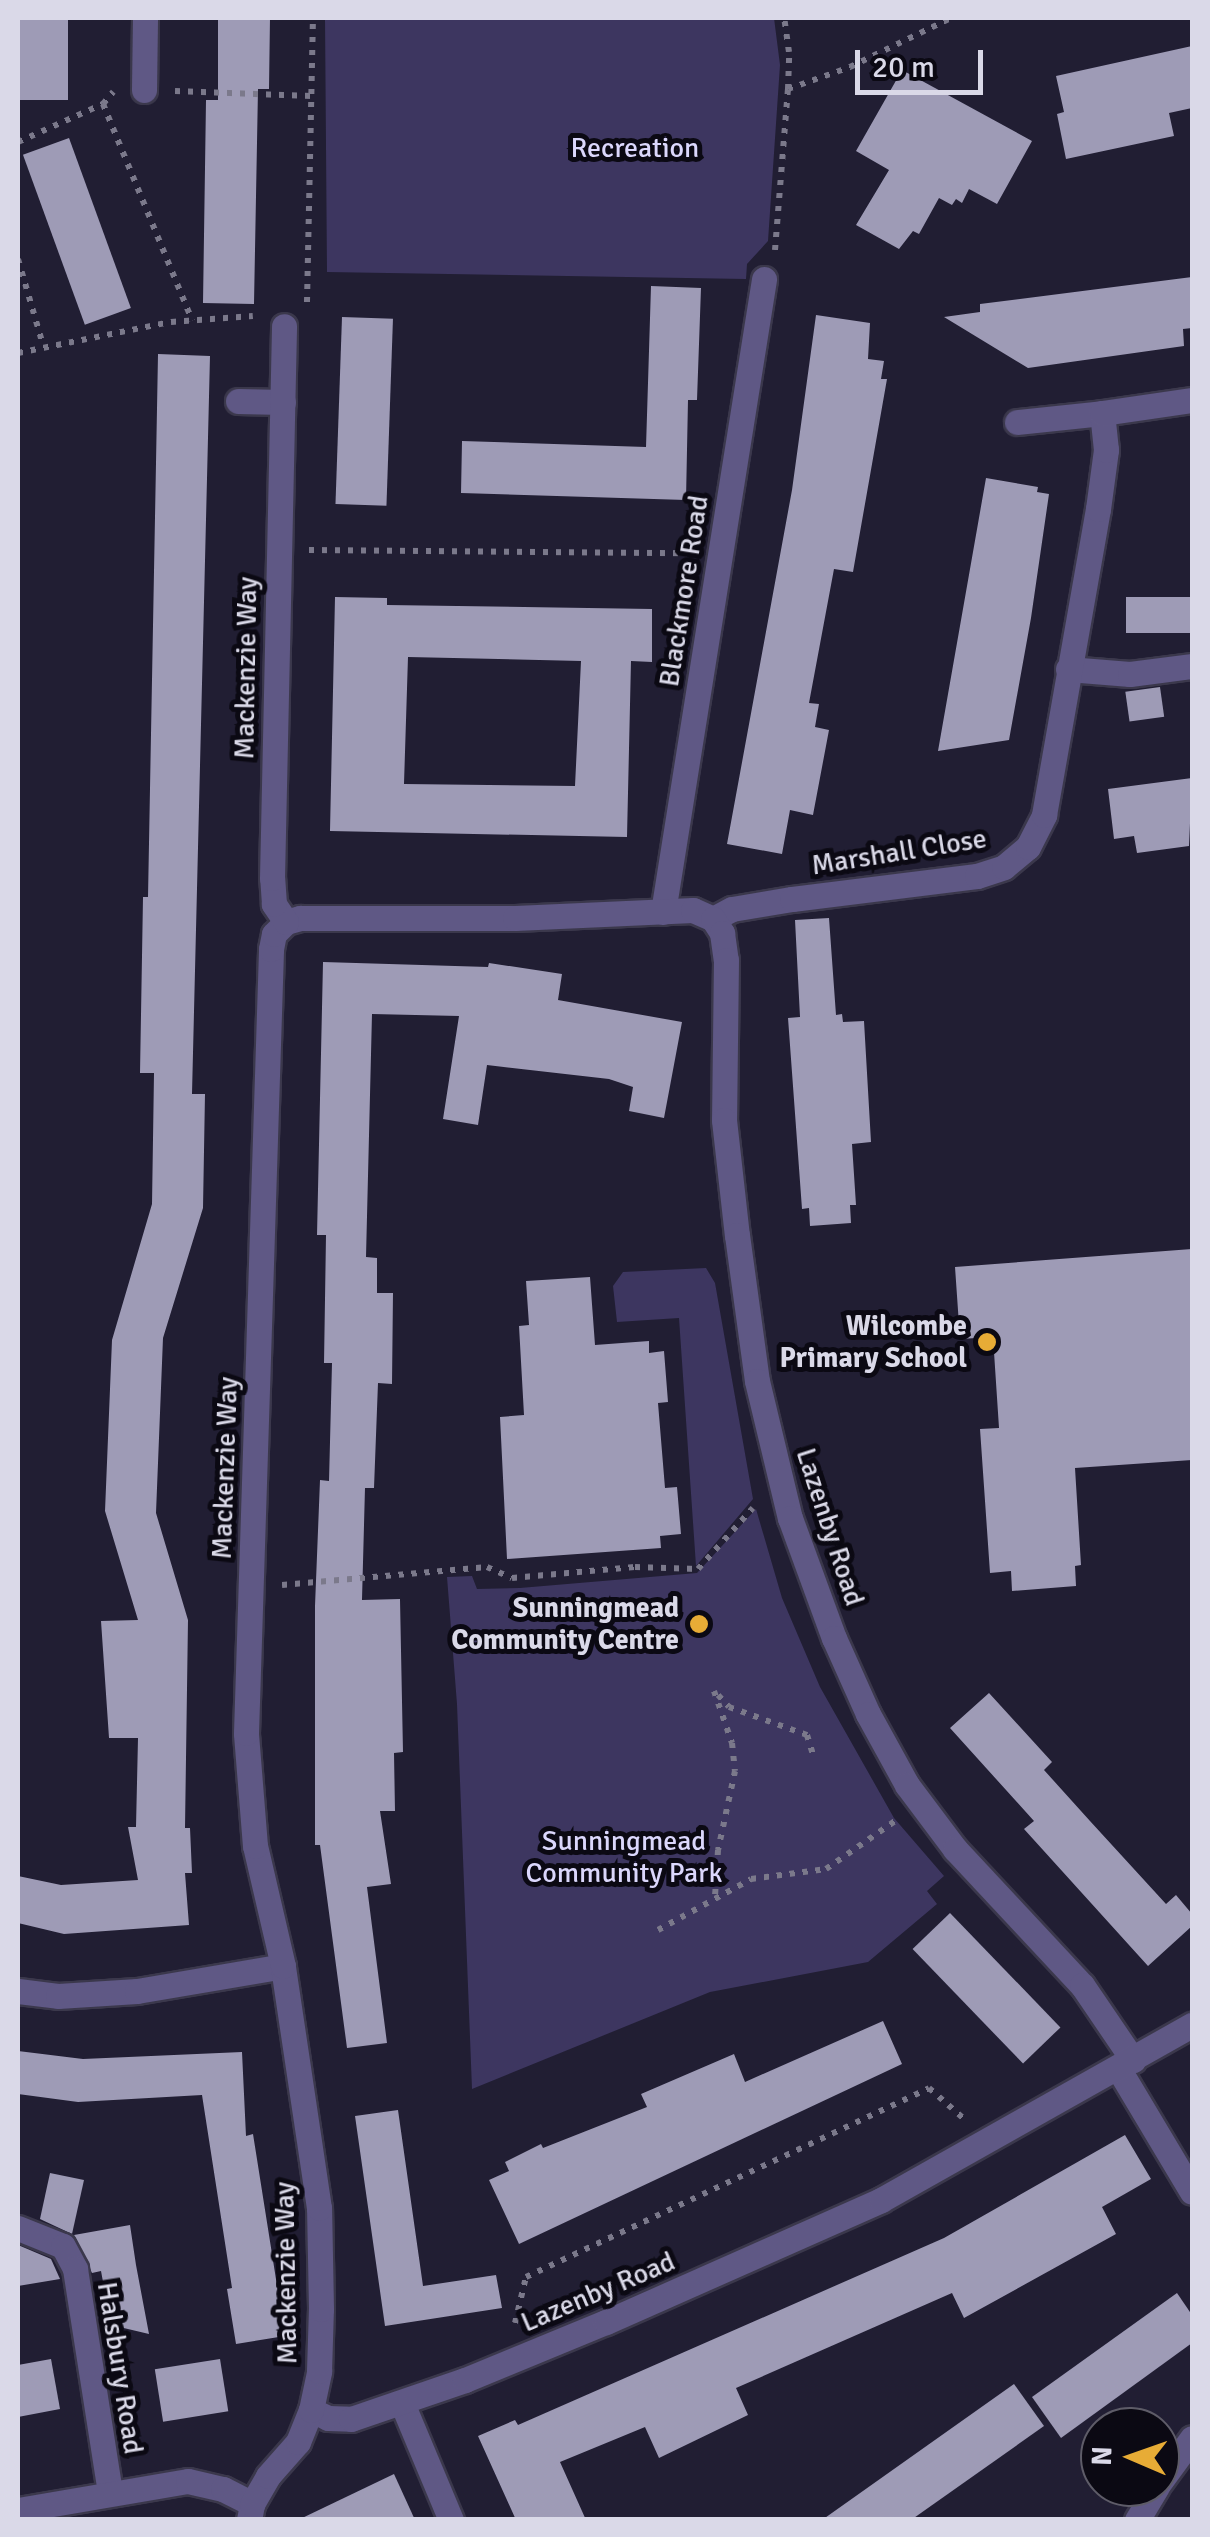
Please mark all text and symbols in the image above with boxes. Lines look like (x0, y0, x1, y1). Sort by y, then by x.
scale bar (860, 30, 988, 92)
text: 20 m (872, 49, 935, 86)
park label: Recreation (571, 131, 699, 165)
street label: Blackmore Road (652, 493, 716, 689)
street label: Mackenzie Way (228, 576, 264, 760)
street label: Marshall Close (809, 822, 989, 882)
place label: Wilcombe Primary School (780, 1309, 967, 1375)
marker: Wilcombe Primary School (976, 1331, 998, 1353)
street label: Mackenzie Way (205, 1376, 245, 1560)
street label: Lazenby Road (789, 1444, 871, 1610)
place label: Sunningmead Community Centre (451, 1591, 679, 1657)
marker: Sunningmead Community Centre (688, 1613, 710, 1635)
park label: Sunningmead Community Park (526, 1824, 722, 1890)
street label: Mackenzie Way (268, 2181, 304, 2365)
street label: Lazenby Road (516, 2245, 680, 2339)
street label: Halsbury Road (90, 2280, 150, 2456)
north arrow (1080, 2407, 1180, 2507)
text: N (1085, 2446, 1119, 2466)

